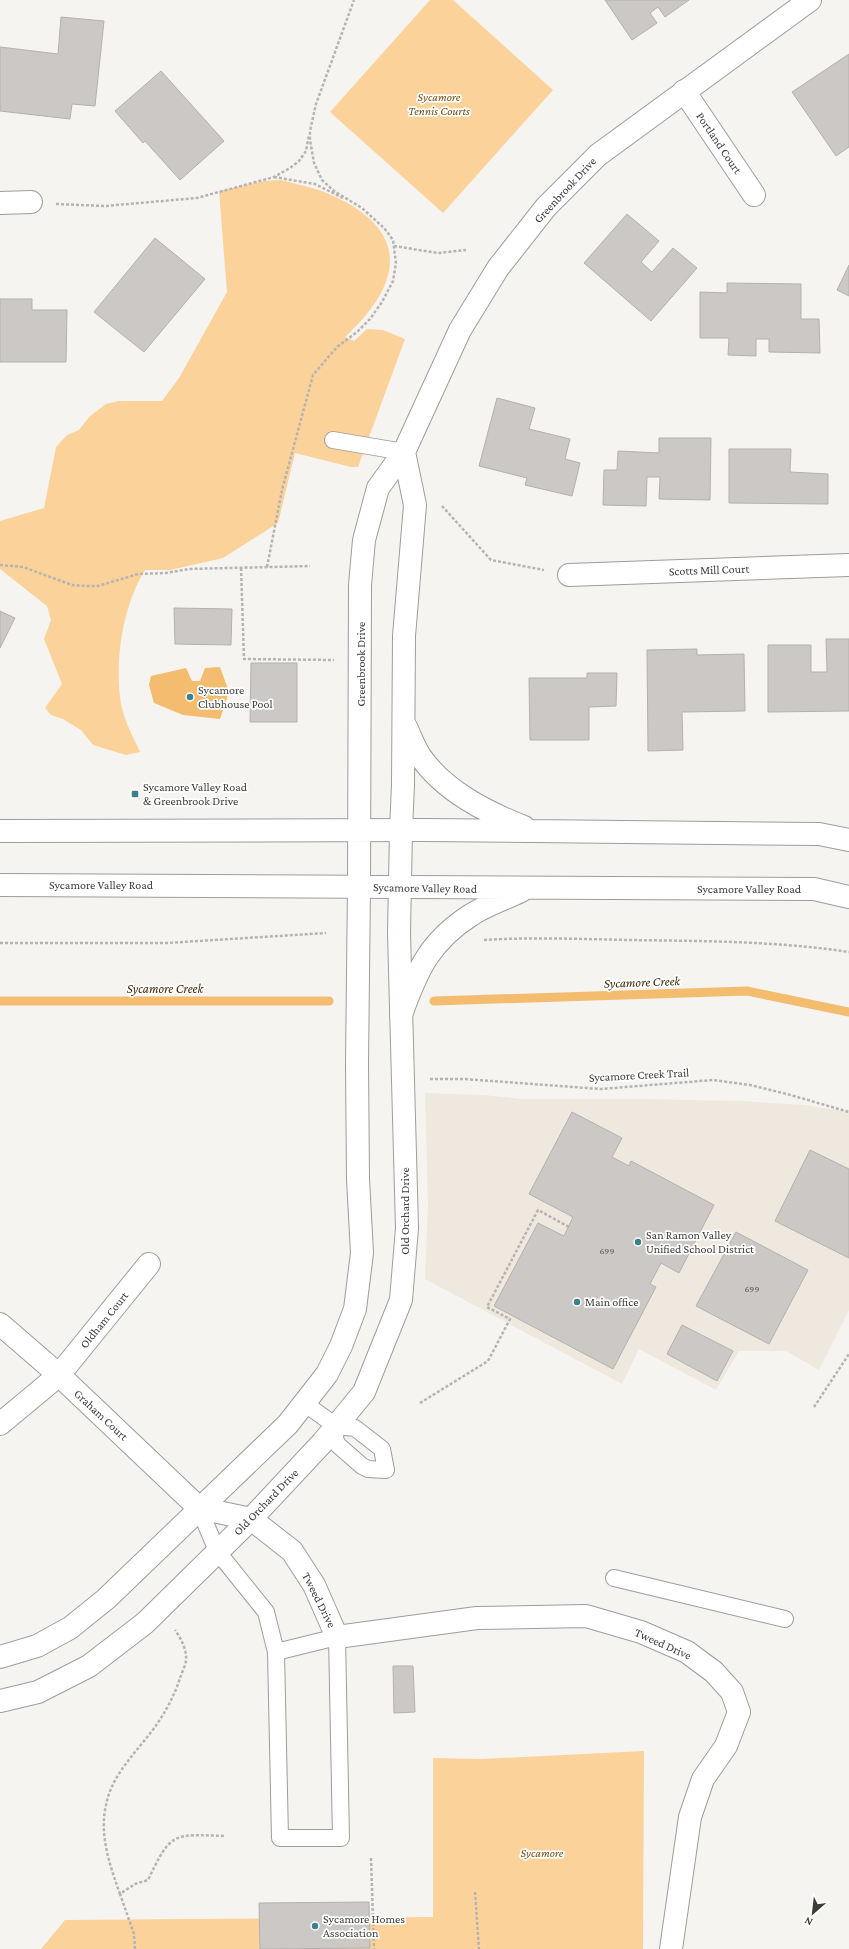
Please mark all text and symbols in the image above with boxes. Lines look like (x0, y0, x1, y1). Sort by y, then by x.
park label: Sycamore Tennis Courts (408, 90, 470, 118)
street label: Portland Court (693, 110, 745, 177)
street label: Greenbrook Drive (531, 154, 599, 226)
street label: Scotts Mill Court (669, 562, 750, 578)
street label: Greenbrook Drive (354, 622, 368, 706)
place label: Sycamore Clubhouse Pool (198, 683, 273, 711)
marker: Sycamore Clubhouse Pool (185, 692, 195, 702)
place label: Sycamore Valley Road & Greenbrook Drive (143, 780, 248, 808)
marker: Sycamore Valley Road & Greenbrook Drive (130, 789, 140, 799)
street label: Sycamore Valley Road (49, 878, 154, 892)
street label: Sycamore Valley Road (373, 880, 478, 896)
street label: Sycamore Valley Road (697, 882, 802, 896)
water label: Sycamore Creek (604, 973, 682, 991)
water label: Sycamore Creek (127, 981, 204, 996)
street label: Sycamore Creek Trail (588, 1065, 690, 1085)
street label: Old Orchard Drive (398, 1167, 412, 1255)
place label: San Ramon Valley Unified School District (646, 1228, 755, 1256)
marker: San Ramon Valley Unified School District (633, 1237, 643, 1247)
house number: 699 (600, 1245, 615, 1256)
house number: 699 (745, 1283, 760, 1294)
street label: Oldham Court (77, 1288, 132, 1351)
place label: Main office (585, 1295, 638, 1309)
marker: Main office (572, 1297, 582, 1307)
street label: Graham Court (71, 1386, 132, 1444)
street label: Old Orchard Drive (231, 1466, 301, 1538)
street label: Tweed Drive (299, 1570, 339, 1630)
street label: Tweed Drive (633, 1625, 693, 1663)
park label: Sycamore (521, 1846, 564, 1860)
north arrow (793, 1893, 833, 1933)
place label: Sycamore Homes Association (323, 1912, 405, 1940)
text: N (802, 1915, 814, 1929)
marker: Sycamore Homes Association (310, 1921, 320, 1931)

